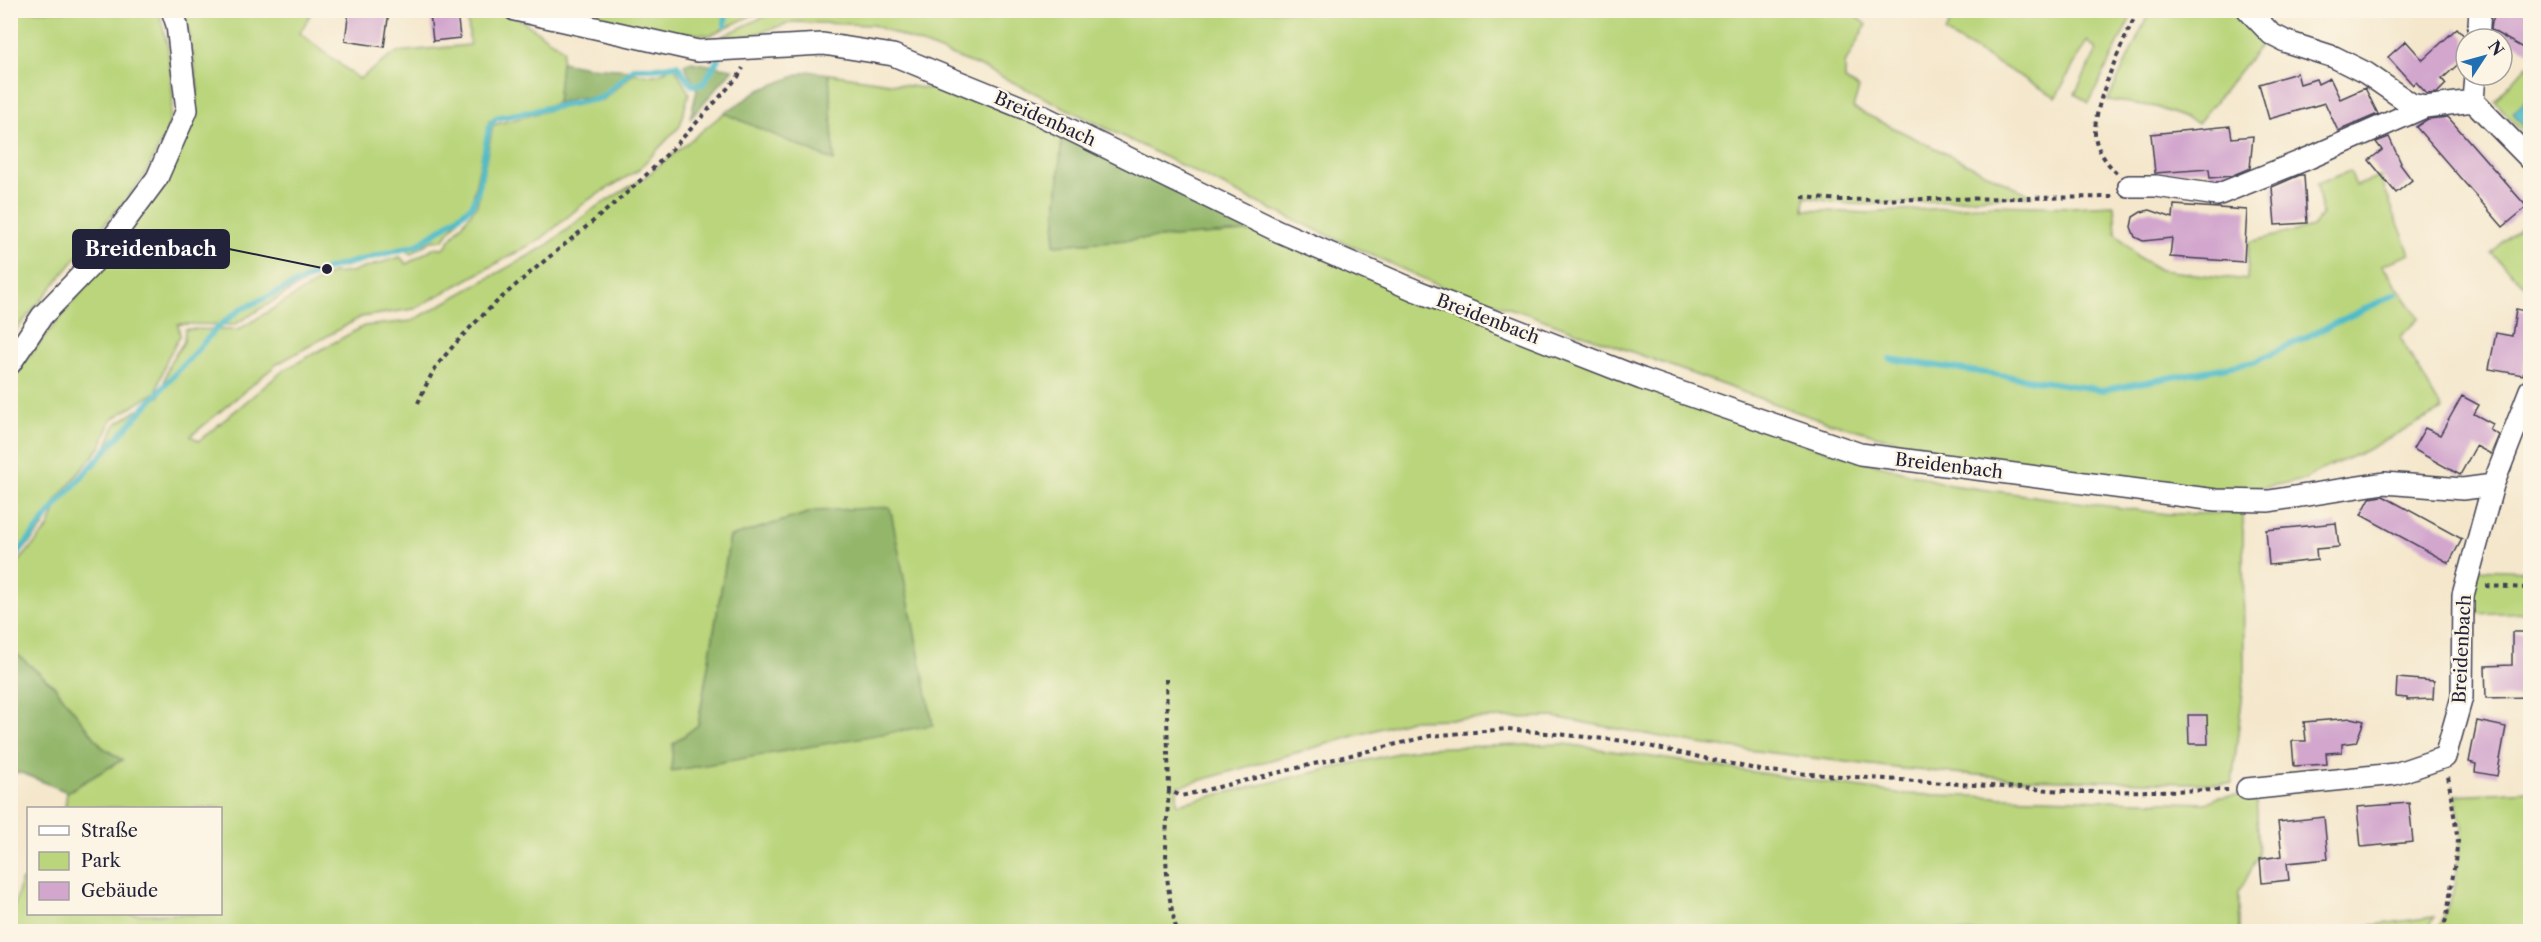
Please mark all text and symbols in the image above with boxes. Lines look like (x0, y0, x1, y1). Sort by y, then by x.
north arrow (2454, 27, 2514, 87)
text: N (2484, 37, 2508, 60)
street label: Breidenbach (991, 87, 1099, 151)
callout: Breidenbach (73, 230, 229, 268)
text: Breidenbach (85, 237, 217, 261)
street label: Breidenbach (1433, 289, 1543, 349)
street label: Breidenbach (1894, 448, 2004, 484)
street label: Breidenbach (2448, 594, 2476, 704)
legend (27, 807, 222, 915)
text: Straße (81, 820, 138, 842)
text: Park (81, 850, 122, 872)
text: Gebäude (81, 880, 158, 902)

